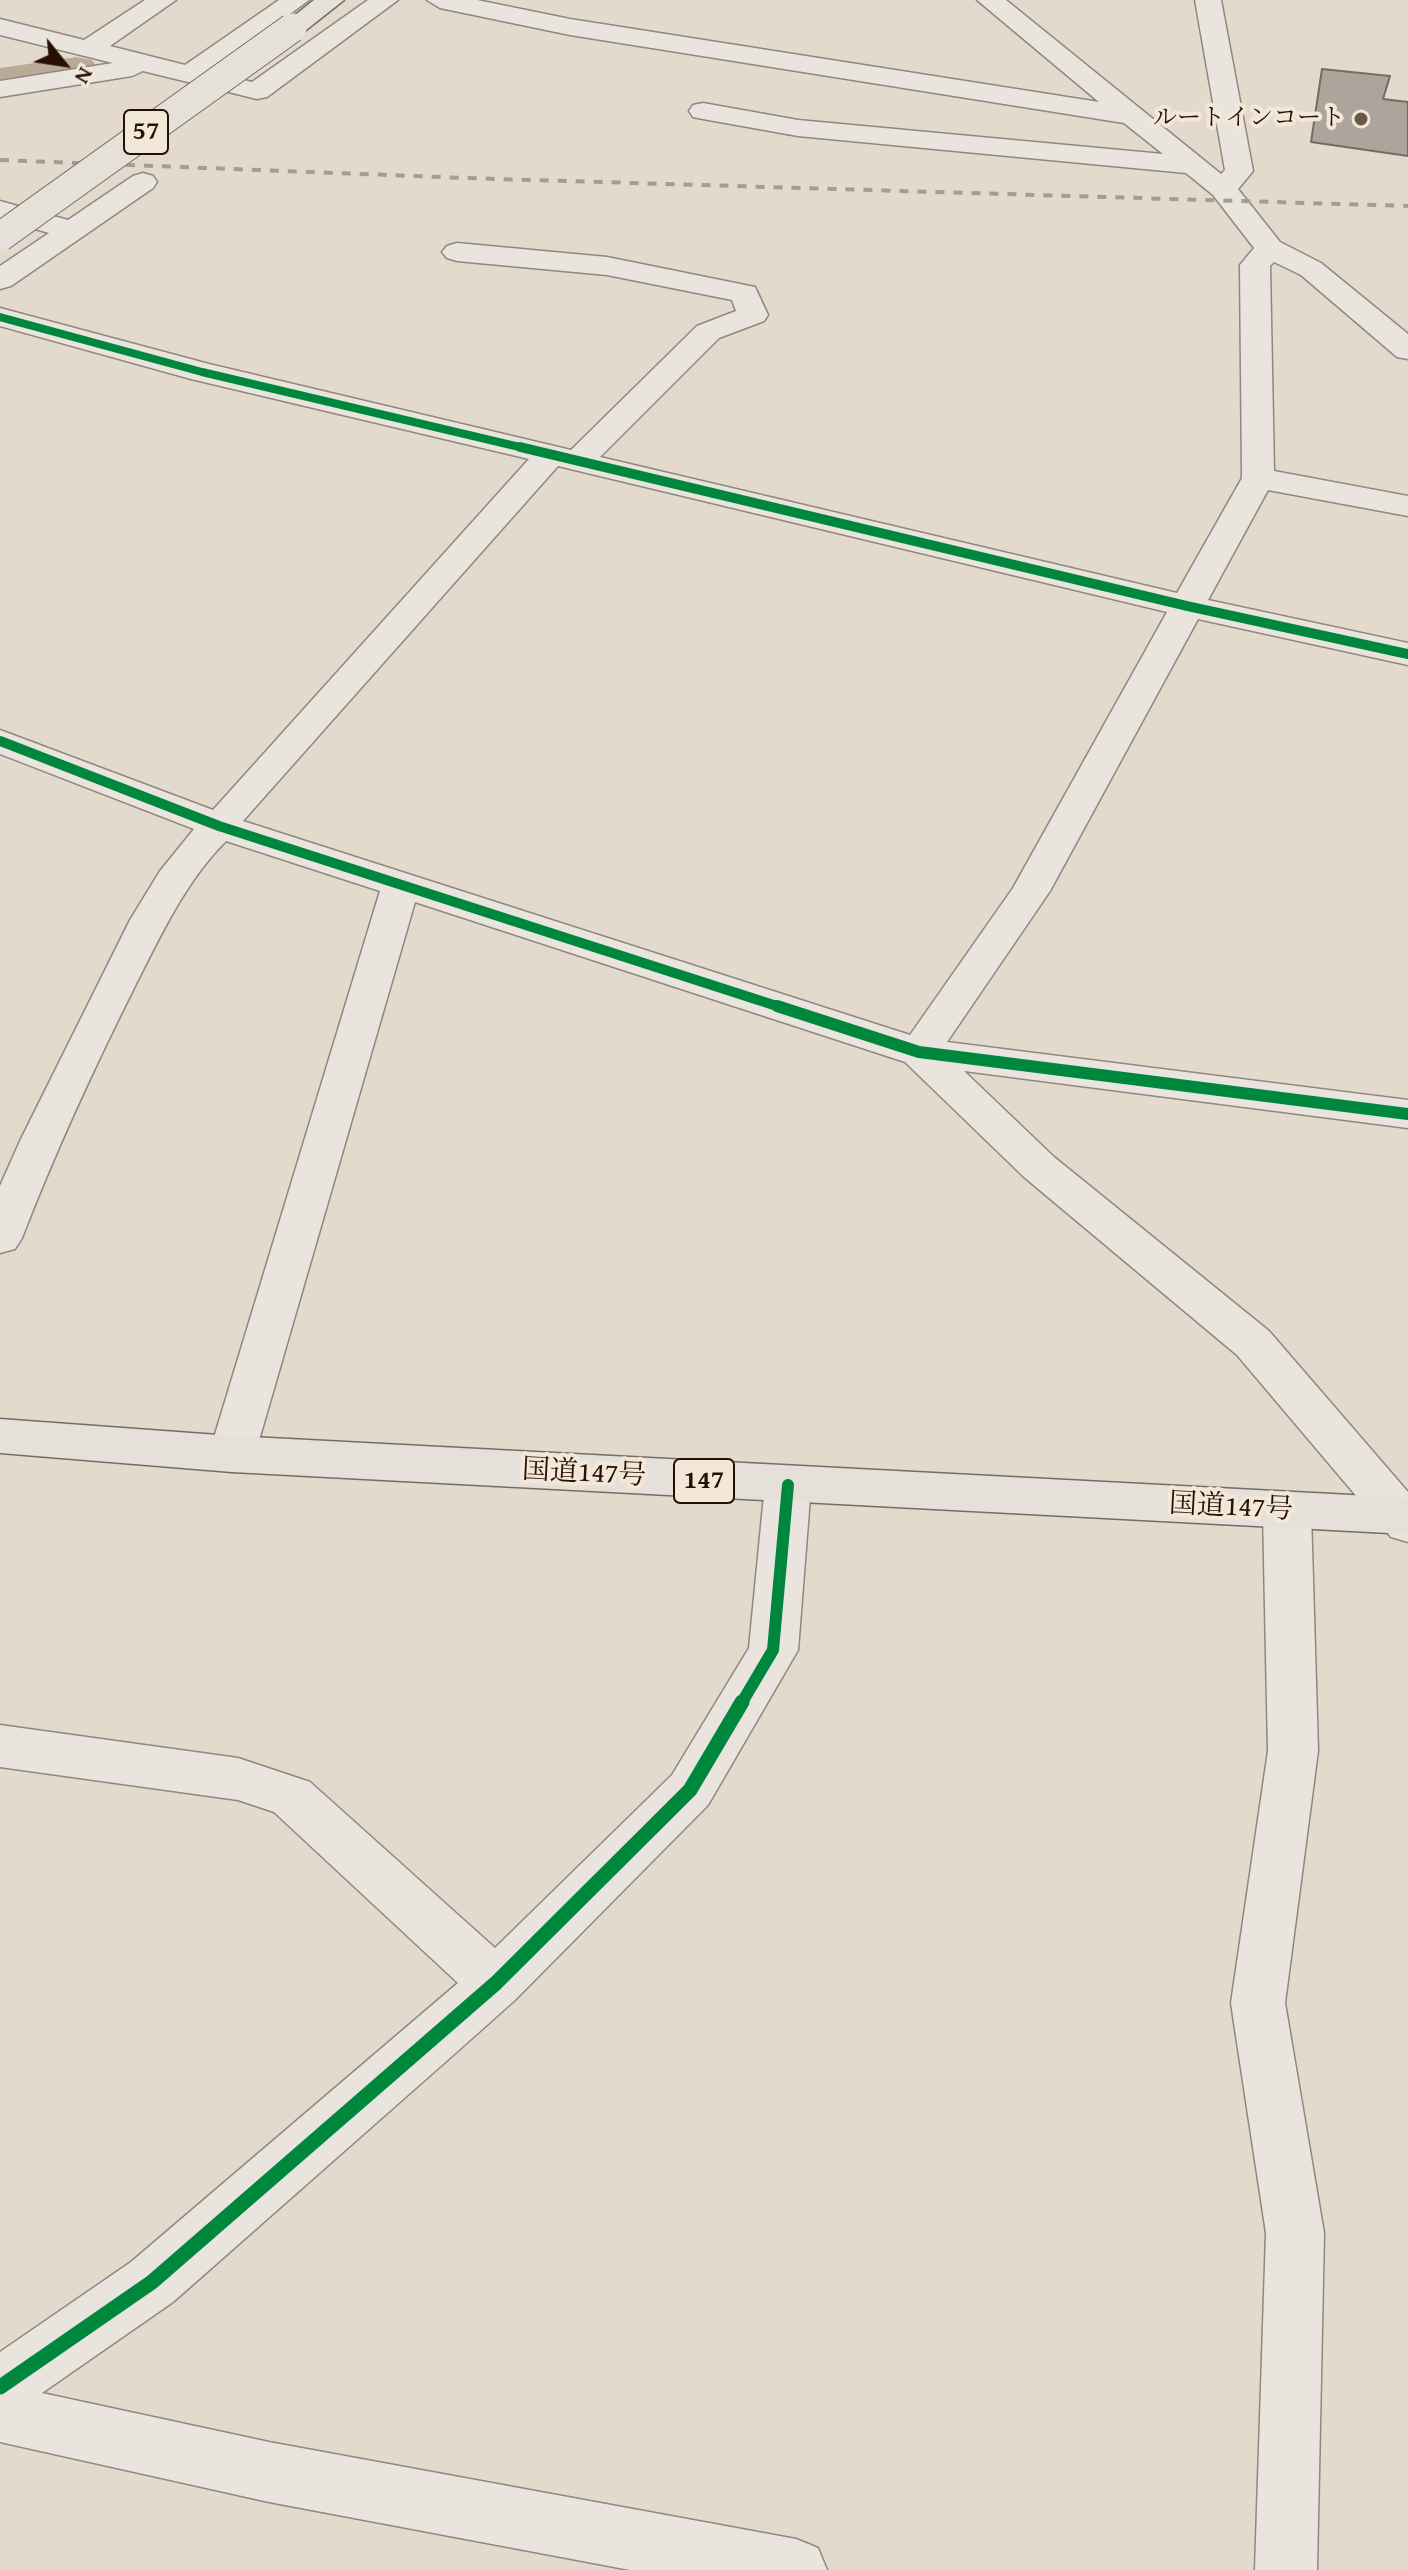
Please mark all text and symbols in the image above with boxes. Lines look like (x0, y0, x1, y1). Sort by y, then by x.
north arrow (24, 24, 104, 104)
text: N (67, 62, 102, 90)
place label: ルートインコート (1153, 105, 1345, 133)
road number: 57 (124, 110, 168, 154)
marker: ルートインコート (1352, 110, 1370, 128)
street label: 国道147号 (521, 1454, 647, 1494)
road number: 147 (674, 1459, 734, 1503)
street label: 国道147号 (1168, 1488, 1294, 1528)

